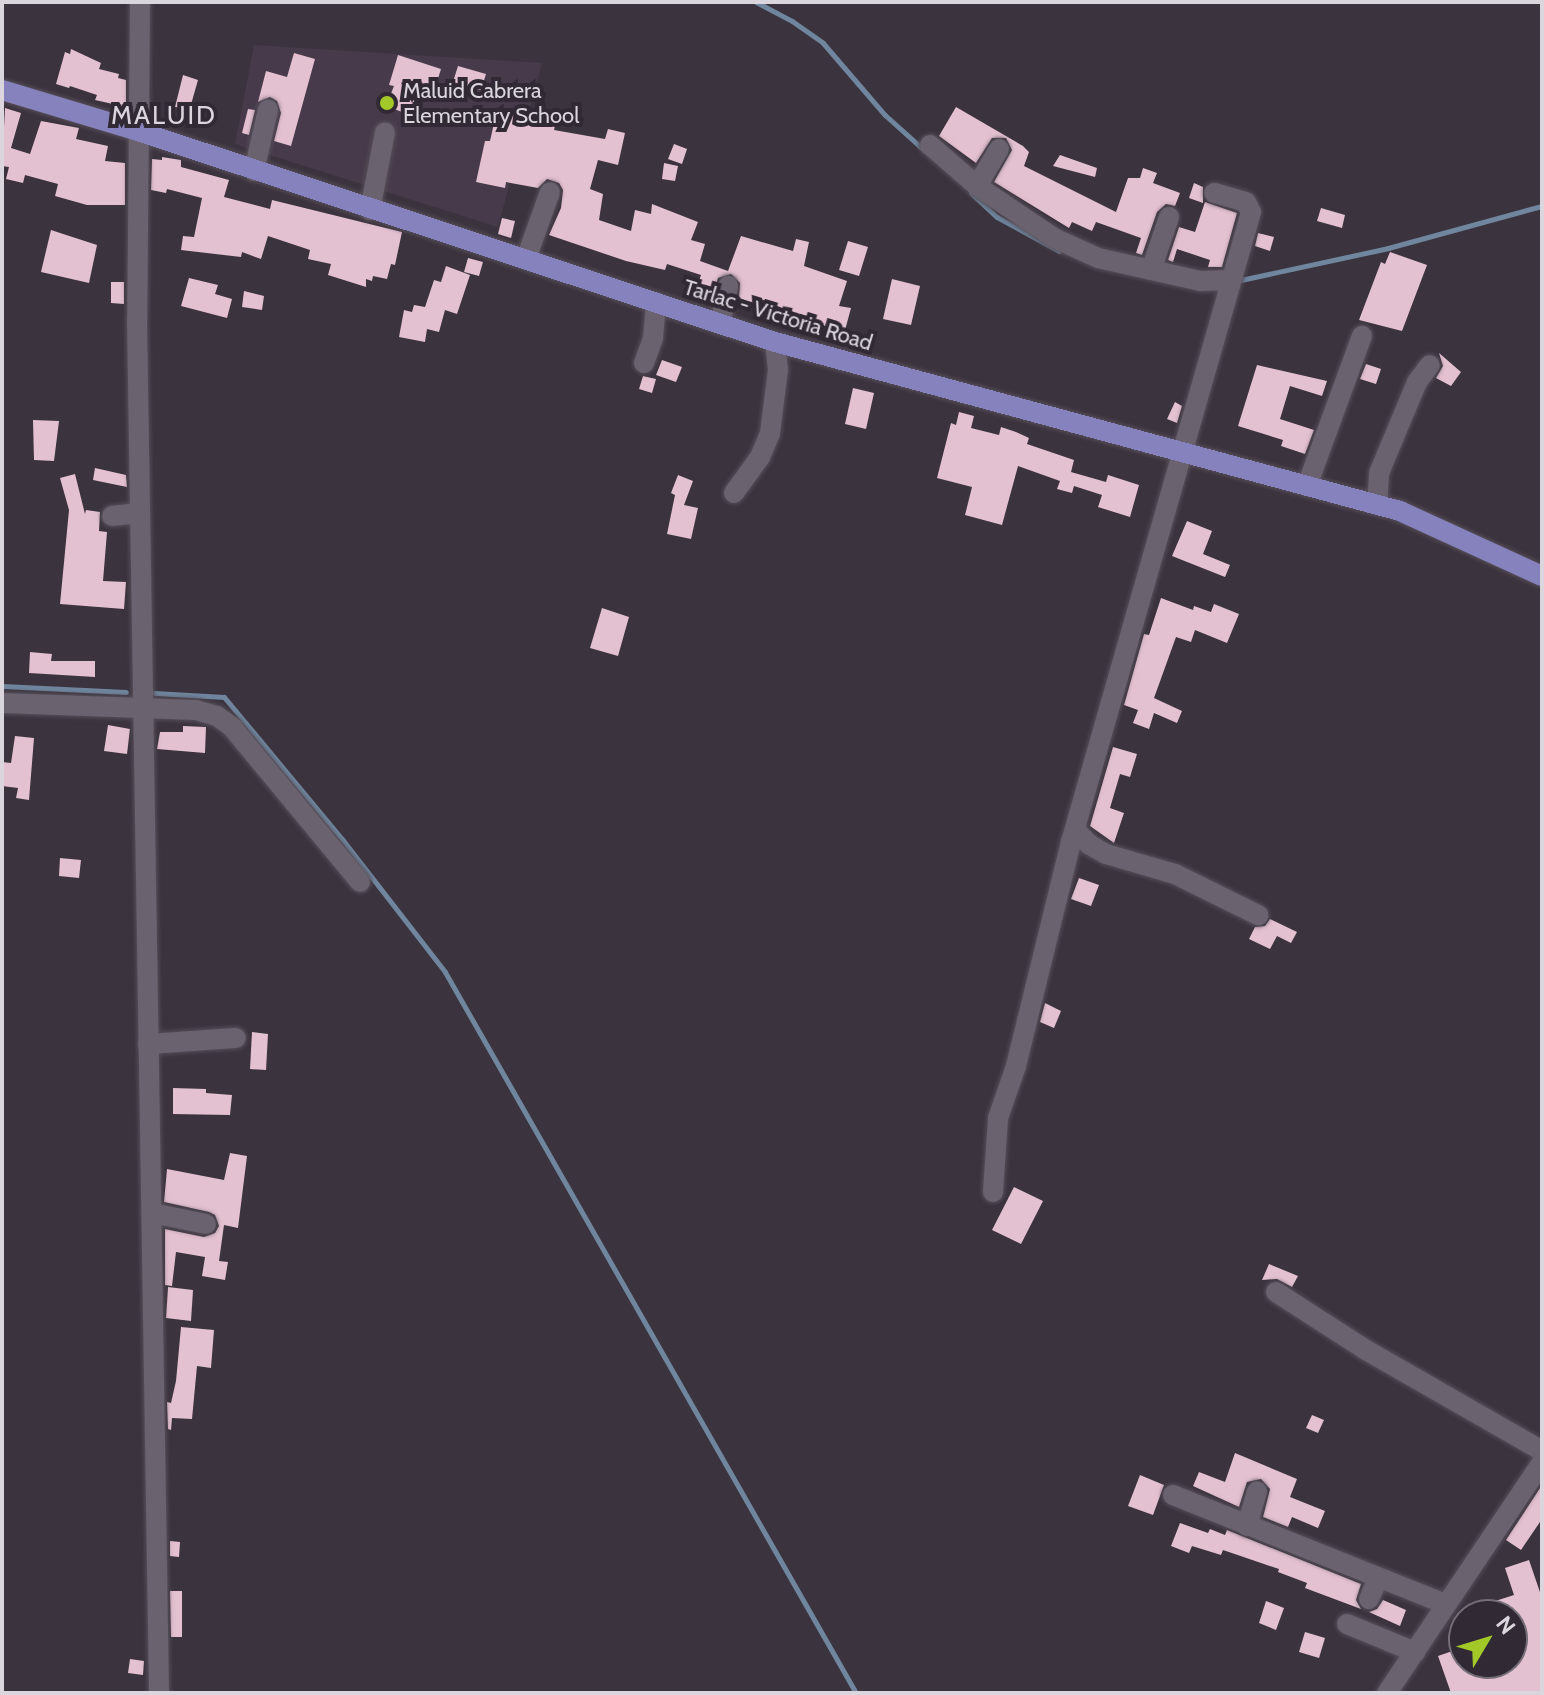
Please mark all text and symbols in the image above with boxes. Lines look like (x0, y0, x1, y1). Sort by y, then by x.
place label: Maluid Cabrera Elementary School (403, 77, 579, 128)
marker: Maluid Cabrera Elementary School (378, 94, 396, 112)
district label: MALUID (111, 100, 217, 132)
street label: Tarlac - Victoria Road (680, 274, 876, 356)
north arrow (1448, 1599, 1528, 1679)
text: N (1490, 1611, 1521, 1640)

